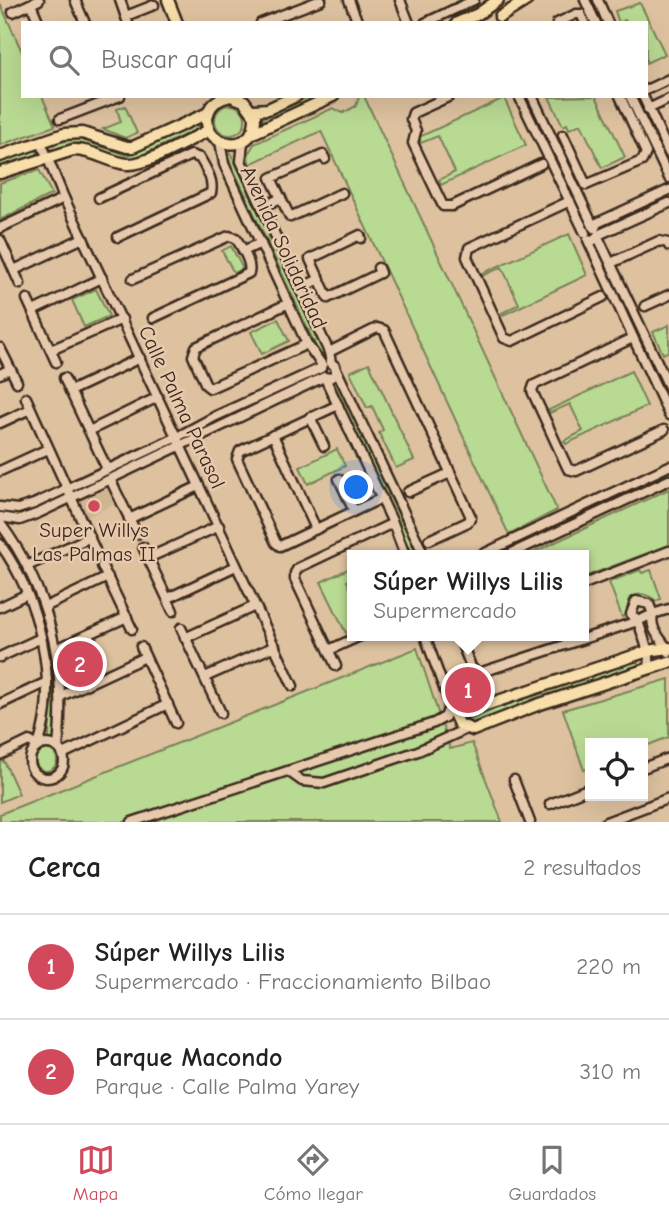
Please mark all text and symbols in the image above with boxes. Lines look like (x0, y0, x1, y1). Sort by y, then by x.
search box (21, 21, 648, 98)
icon: search (45, 41, 83, 79)
text: Buscar aquí (101, 45, 232, 75)
street label: Avenida Solidaridad (236, 162, 332, 332)
street label: Calle Palma Parasol (134, 322, 230, 492)
your location (339, 470, 373, 504)
marker: Super Willys Las Palmas II (86, 498, 102, 514)
place label: Super Willys Las Palmas II (32, 518, 156, 566)
popup (347, 550, 589, 641)
text: Súper Willys Lilis (373, 567, 563, 597)
text: Supermercado (373, 597, 517, 624)
pin: 2 (57, 638, 103, 690)
pin: 1 (445, 664, 491, 716)
map controls (585, 738, 648, 801)
button: locate (585, 738, 648, 801)
text: Cerca (28, 850, 101, 885)
text: 2 resultados (523, 854, 641, 881)
text: Súper Willys Lilis (95, 938, 285, 968)
text: 1 (46, 953, 56, 980)
text: 220 m (576, 953, 641, 980)
text: Supermercado · Fraccionamiento Bilbao (95, 968, 491, 995)
text: Parque Macondo (95, 1043, 282, 1073)
text: 2 (45, 1058, 57, 1085)
text: 310 m (580, 1058, 641, 1085)
text: Parque · Calle Palma Yarey (95, 1073, 359, 1100)
tab: Mapa (73, 1141, 118, 1205)
tab: Cómo llegar (264, 1141, 363, 1205)
tab: Guardados (508, 1141, 596, 1205)

